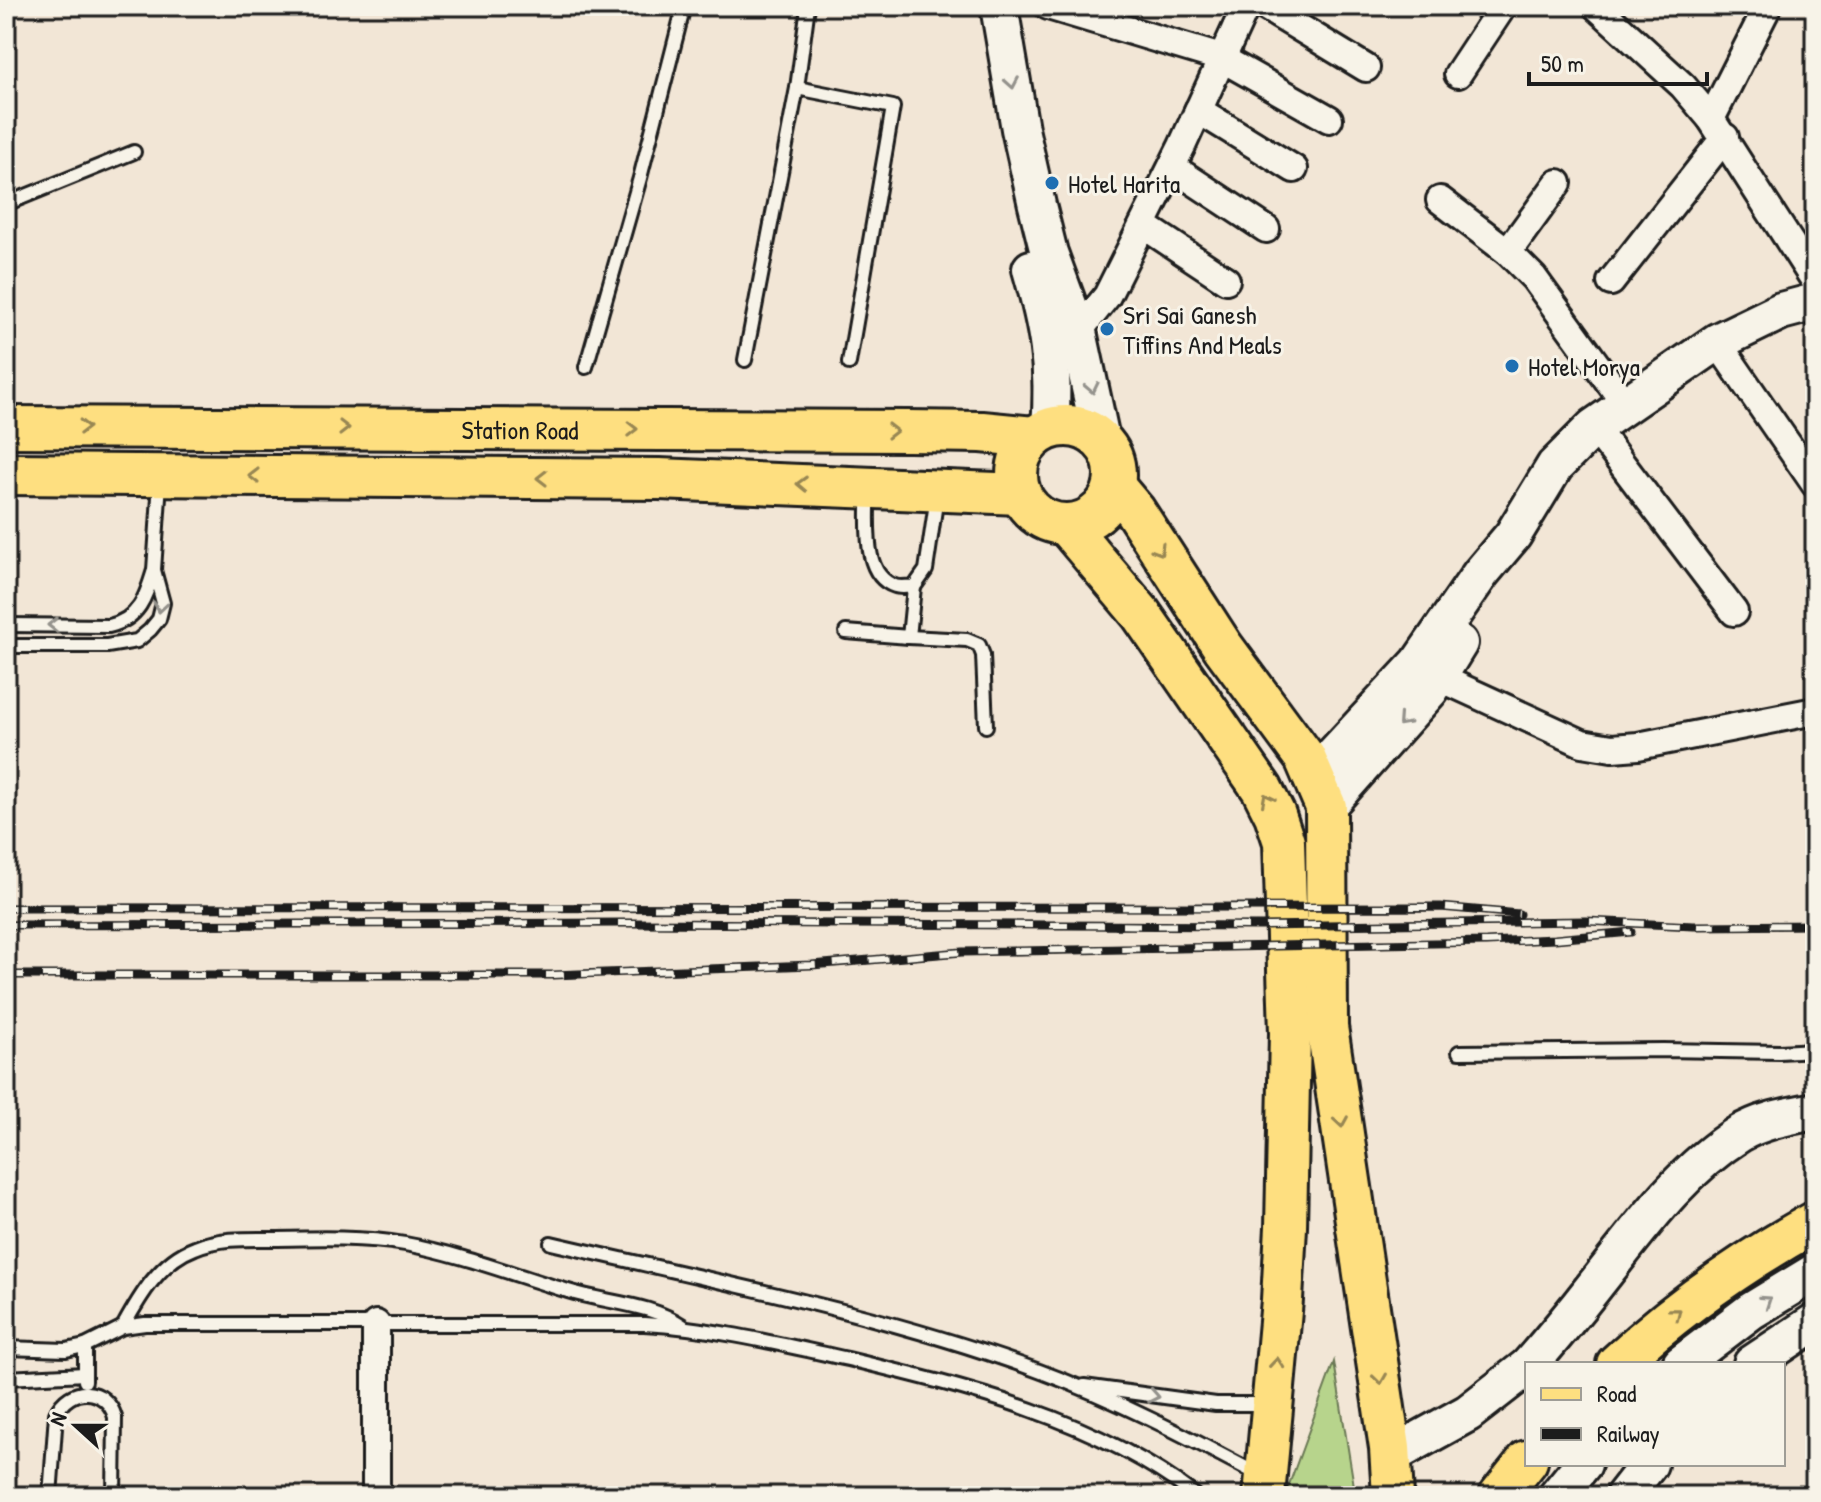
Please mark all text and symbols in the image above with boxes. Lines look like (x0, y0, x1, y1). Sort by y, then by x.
scale bar (1529, 36, 1707, 86)
text: 50 m (1541, 47, 1584, 79)
one-way arrow (1003, 76, 1020, 90)
place label: Hotel Harita (1068, 166, 1180, 201)
marker: Hotel Harita (1043, 174, 1061, 192)
place label: Sri Sai Ganesh Tiffins And Meals (1123, 297, 1282, 362)
marker: Sri Sai Ganesh Tiffins And Meals (1098, 320, 1116, 338)
place label: Hotel Morya (1528, 349, 1640, 384)
marker: Hotel Morya (1503, 357, 1521, 375)
one-way arrow (1082, 381, 1099, 395)
street label: Station Road (462, 412, 578, 447)
one-way arrow (78, 418, 91, 436)
one-way arrow (338, 419, 351, 437)
one-way arrow (626, 420, 639, 437)
one-way arrow (886, 422, 899, 440)
one-way arrow (247, 467, 260, 484)
one-way arrow (535, 469, 548, 487)
one-way arrow (795, 475, 808, 492)
one-way arrow (1149, 541, 1164, 556)
one-way arrow (152, 600, 169, 613)
one-way arrow (46, 616, 59, 634)
one-way arrow (1398, 711, 1412, 726)
one-way arrow (1261, 792, 1276, 807)
one-way arrow (1331, 1115, 1348, 1129)
one-way arrow (1758, 1296, 1772, 1311)
one-way arrow (1667, 1308, 1681, 1323)
one-way arrow (1268, 1356, 1285, 1369)
legend (1525, 1362, 1785, 1466)
one-way arrow (1371, 1372, 1388, 1386)
text: Road (1597, 1377, 1636, 1409)
north arrow (36, 1386, 116, 1466)
one-way arrow (1147, 1387, 1161, 1404)
text: N (41, 1408, 74, 1430)
text: Railway (1597, 1417, 1660, 1449)

